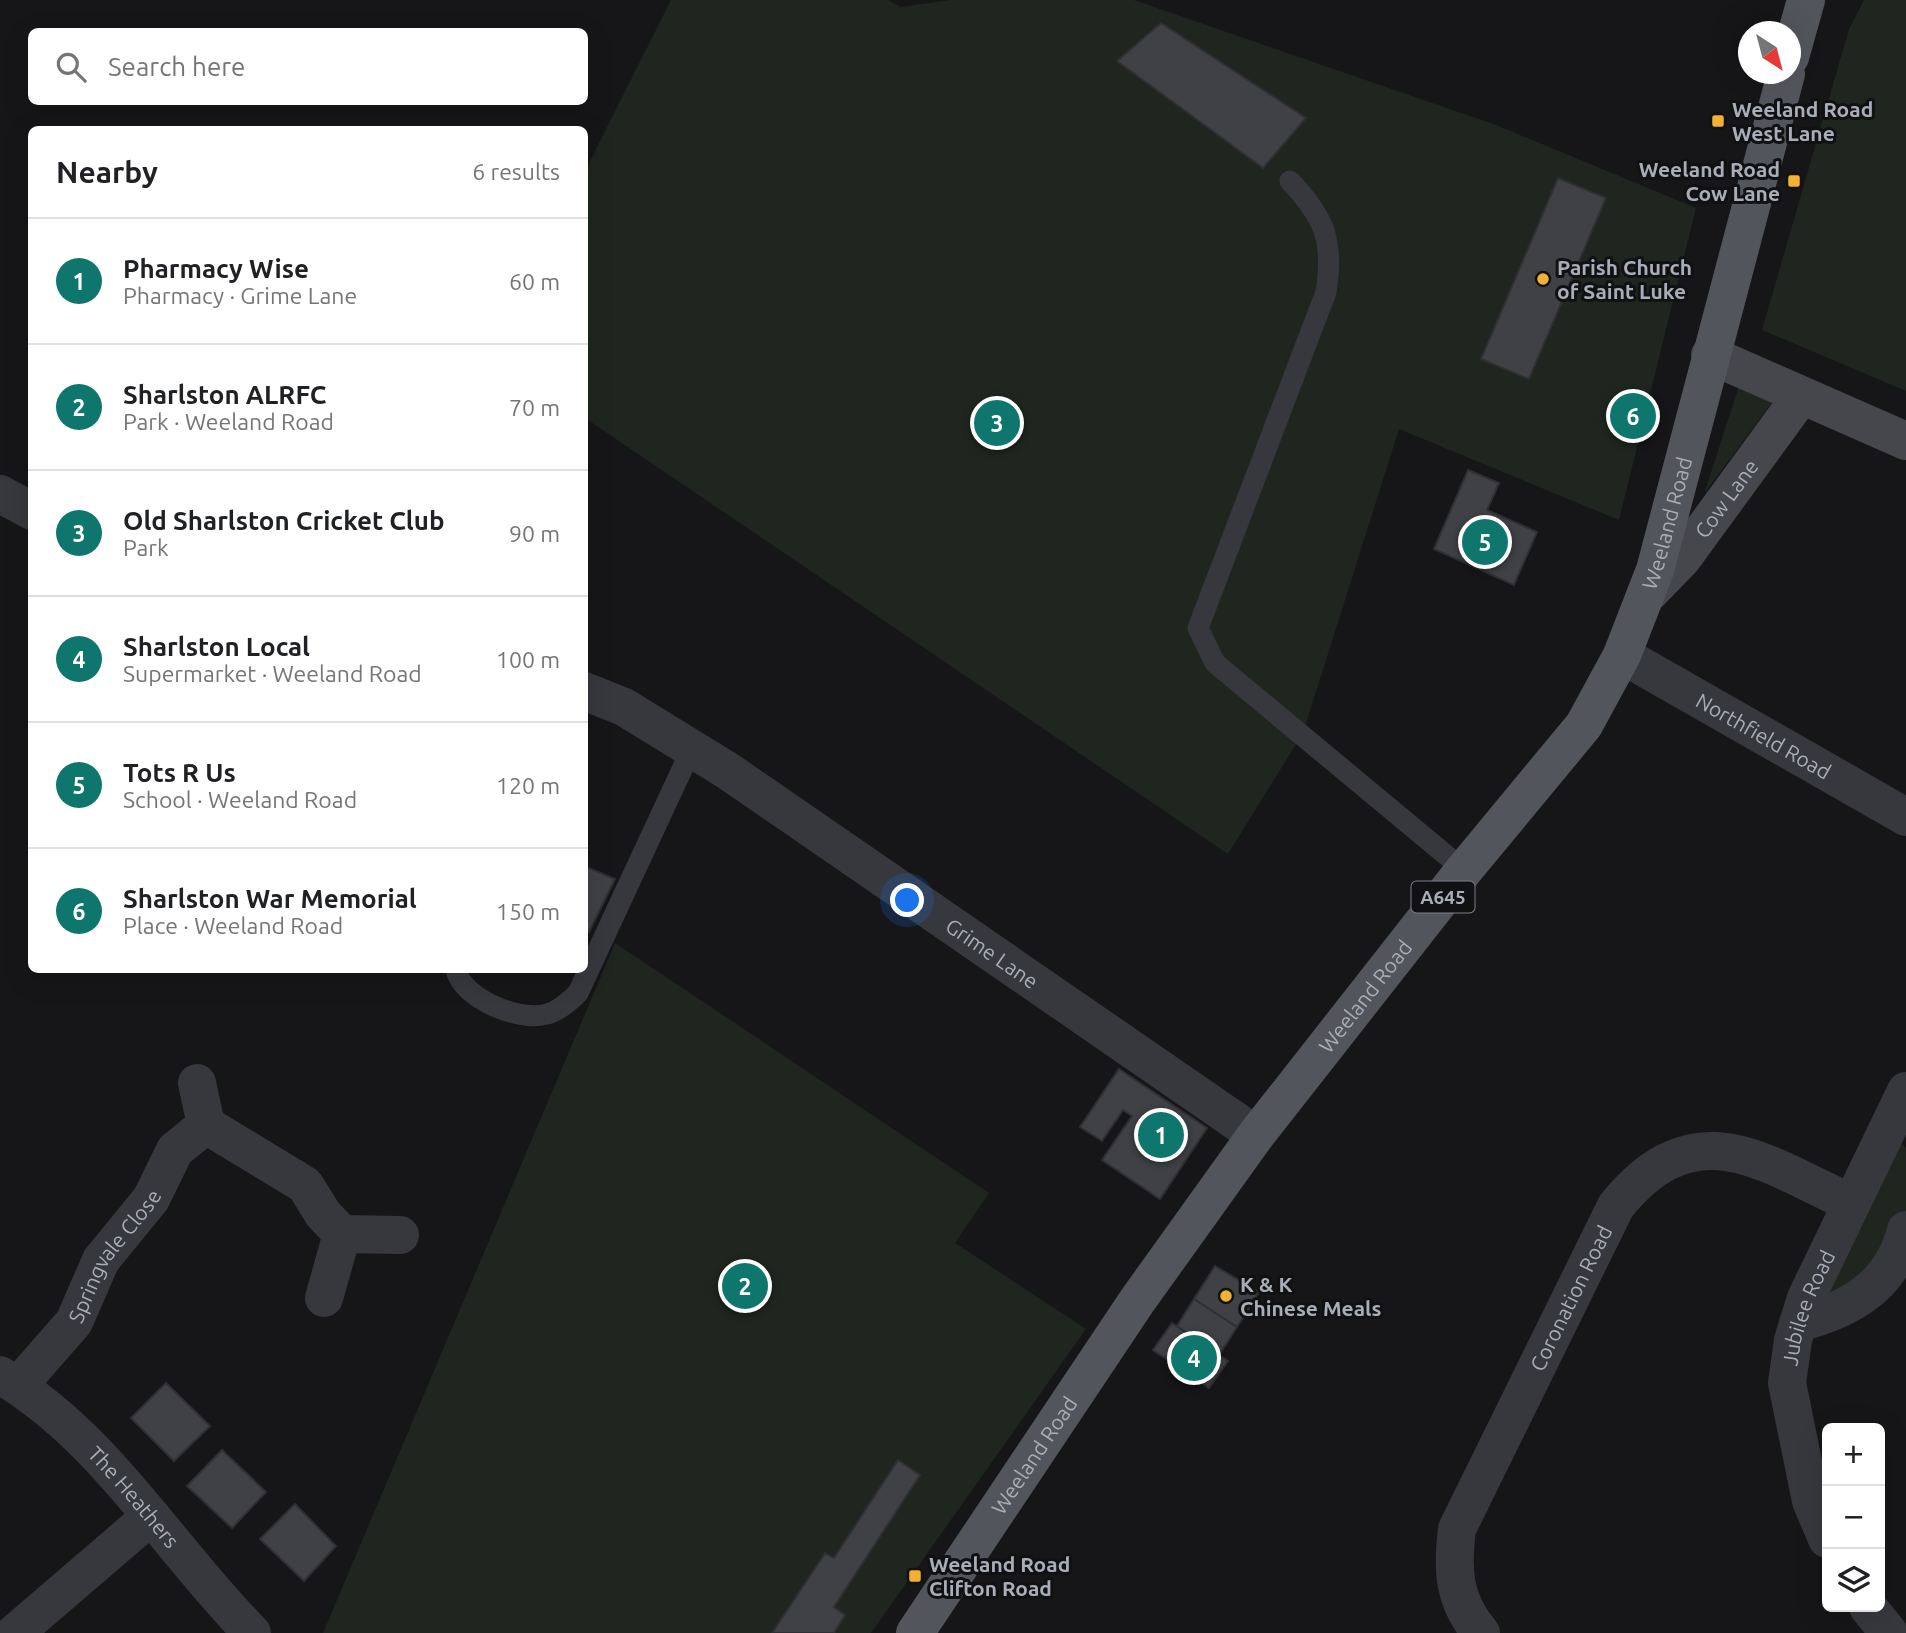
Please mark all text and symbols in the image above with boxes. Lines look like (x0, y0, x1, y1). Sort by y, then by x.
north arrow (1738, 21, 1801, 84)
search box (28, 28, 588, 105)
icon: search (52, 48, 90, 86)
text: Search here (108, 52, 245, 81)
place label: Weeland Road West Lane (1732, 97, 1873, 145)
marker: Weeland Road West Lane (1710, 113, 1726, 129)
text: Nearby (56, 155, 158, 189)
place label: Weeland Road Cow Lane (1639, 157, 1780, 205)
text: 6 results (472, 159, 560, 184)
marker: Weeland Road Cow Lane (1786, 173, 1802, 189)
text: Pharmacy Wise (123, 254, 309, 283)
place label: Parish Church of Saint Luke (1557, 255, 1692, 303)
text: 1 (73, 269, 85, 294)
text: 60 m (509, 269, 560, 294)
marker: Parish Church of Saint Luke (1535, 271, 1551, 287)
text: Pharmacy · Grime Lane (123, 283, 357, 308)
text: Sharlston ALRFC (123, 380, 326, 409)
pin: 6 (1610, 390, 1656, 442)
text: 2 (73, 395, 85, 420)
text: 70 m (509, 395, 560, 420)
pin: 3 (974, 397, 1020, 449)
text: Park · Weeland Road (123, 409, 334, 434)
street label: Weeland Road (1637, 454, 1696, 593)
street label: Cow Lane (1690, 454, 1763, 542)
text: Old Sharlston Cricket Club (123, 506, 445, 535)
pin: 5 (1462, 516, 1508, 568)
text: 3 (73, 521, 85, 546)
text: 90 m (509, 521, 560, 546)
text: Park (123, 535, 169, 560)
text: Sharlston Local (123, 632, 310, 661)
text: 4 (73, 647, 85, 672)
text: 100 m (496, 647, 560, 672)
text: Supermarket · Weeland Road (123, 661, 422, 686)
street label: Northfield Road (1692, 688, 1835, 784)
text: Tots R Us (123, 758, 236, 787)
text: 5 (73, 773, 85, 798)
text: 120 m (496, 773, 560, 798)
text: School · Weeland Road (123, 787, 357, 812)
road number: A645 (1412, 882, 1474, 912)
your location (890, 883, 924, 917)
text: Sharlston War Memorial (123, 884, 417, 913)
text: 6 (73, 899, 85, 924)
text: 150 m (496, 899, 560, 924)
text: Place · Weeland Road (123, 913, 343, 938)
street label: Grime Lane (941, 913, 1043, 993)
street label: Weeland Road (1313, 935, 1416, 1057)
pin: 1 (1138, 1109, 1184, 1161)
street label: Springvale Close (63, 1186, 166, 1326)
street label: Coronation Road (1525, 1221, 1617, 1375)
street label: Jubilee Road (1778, 1246, 1839, 1367)
pin: 2 (722, 1260, 768, 1312)
place label: K & K Chinese Meals (1240, 1272, 1381, 1320)
marker: K & K Chinese Meals (1218, 1288, 1234, 1304)
pin: 4 (1171, 1332, 1217, 1384)
street label: Weeland Road (986, 1392, 1082, 1518)
map controls (1822, 1423, 1885, 1612)
button: + (1822, 1423, 1885, 1486)
street label: The Heathers (84, 1441, 184, 1552)
button: − (1822, 1486, 1885, 1549)
button: layers (1822, 1549, 1885, 1612)
place label: Weeland Road Clifton Road (929, 1552, 1070, 1600)
marker: Weeland Road Clifton Road (907, 1568, 923, 1584)

